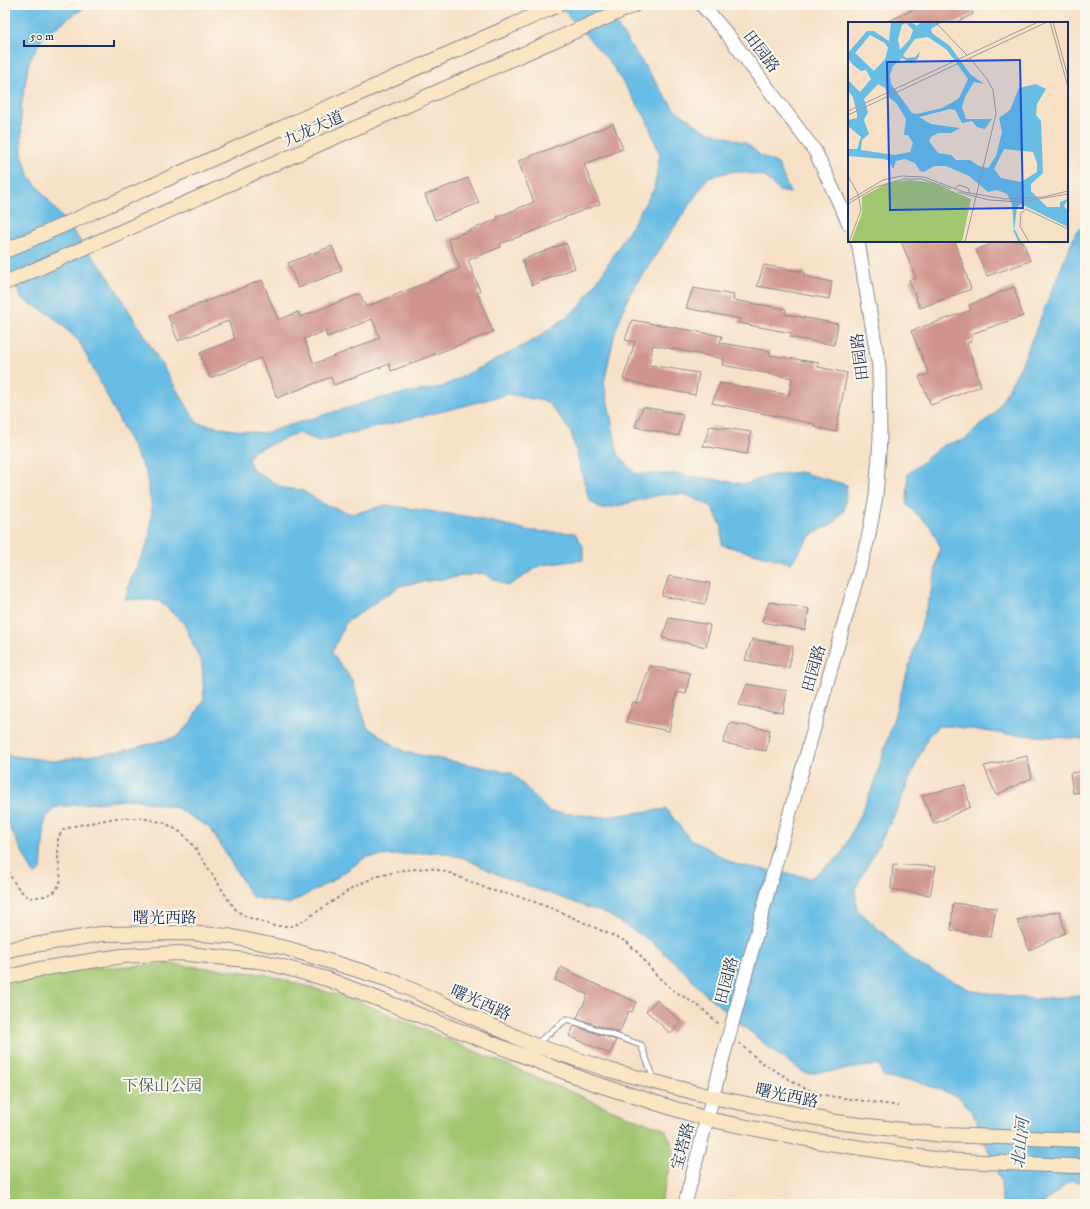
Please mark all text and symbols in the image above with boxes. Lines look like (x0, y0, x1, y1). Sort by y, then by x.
scale bar (24, 22, 114, 48)
inset map (848, 22, 1068, 242)
street label: 田园路 (739, 26, 784, 77)
text: 50 m (30, 29, 54, 44)
street label: 九龙大道 (280, 107, 347, 151)
street label: 田园路 (847, 332, 873, 382)
street label: 田园路 (798, 642, 830, 694)
street label: 曙光西路 (133, 908, 197, 928)
street label: 田园路 (711, 954, 743, 1006)
street label: 曙光西路 (447, 981, 514, 1025)
park label: 下保山公园 (122, 1076, 202, 1096)
street label: 曙光西路 (753, 1080, 820, 1112)
water label: 北山河 (1007, 1114, 1035, 1170)
street label: 宝塔路 (667, 1120, 699, 1172)

